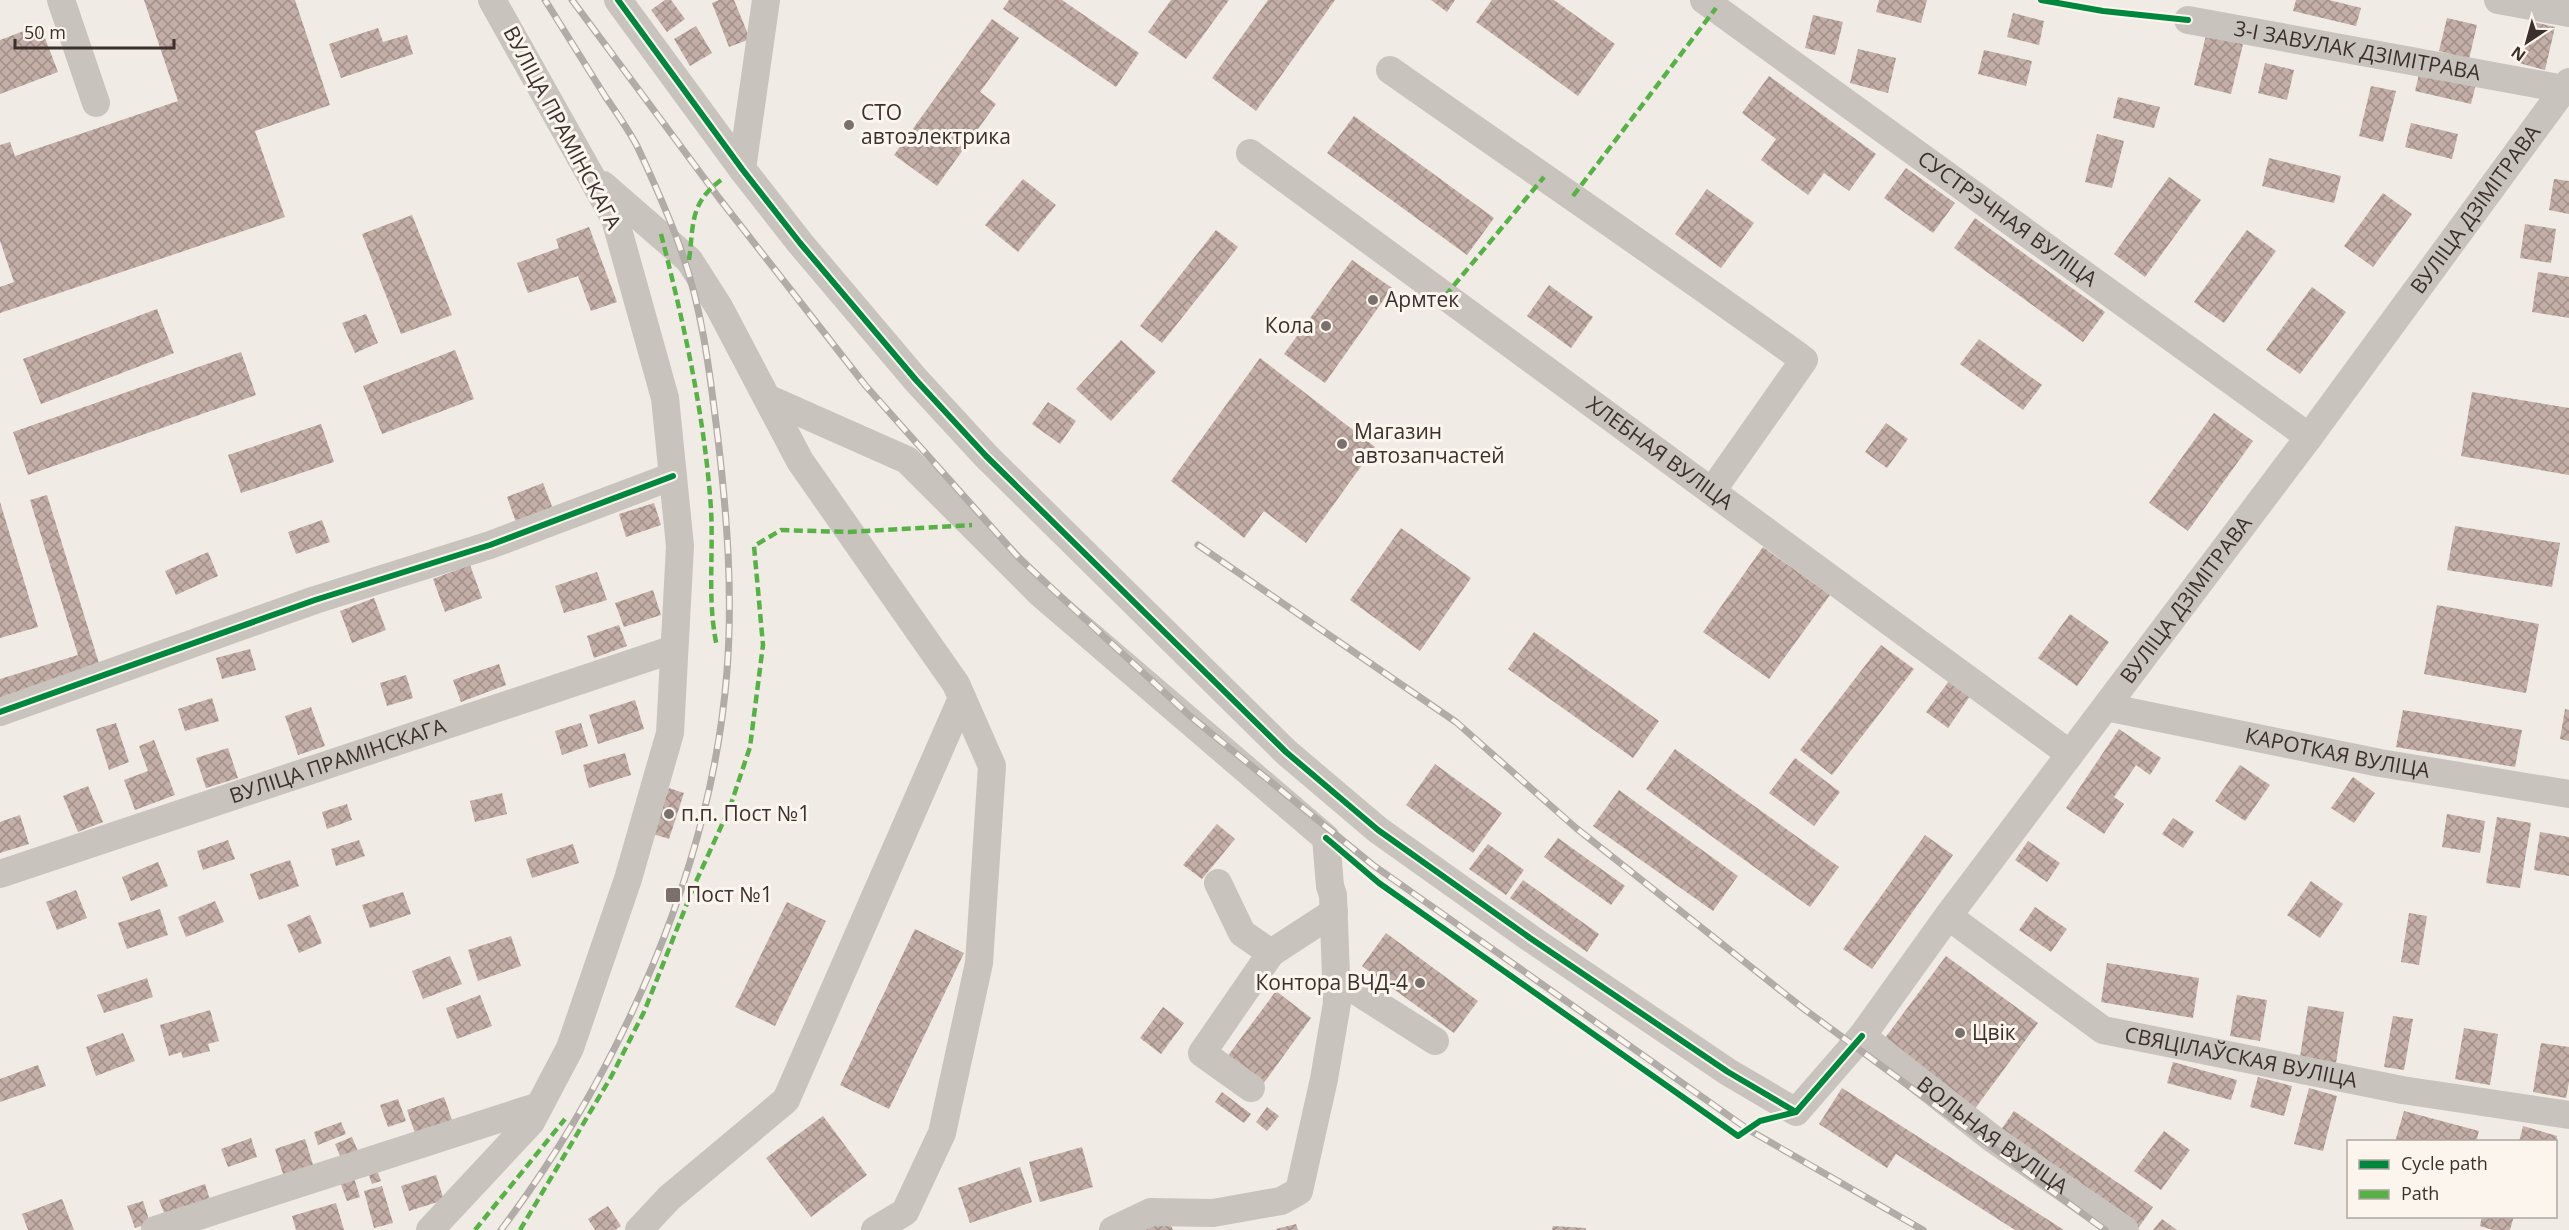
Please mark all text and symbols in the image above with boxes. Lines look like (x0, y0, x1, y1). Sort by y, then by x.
scale bar (15, 12, 174, 50)
north arrow (2497, 12, 2557, 72)
street label: 3-І ЗАВУЛАК ДЗІМІТРАВА (2232, 14, 2484, 87)
text: 50 m (24, 20, 66, 44)
street label: ВУЛІЦА ПРАМІНСКАГА (497, 21, 629, 235)
text: N (2506, 41, 2530, 67)
place label: СТО автоэлектрика (861, 98, 1011, 150)
marker: СТО автоэлектрика (842, 118, 856, 132)
street label: ВУЛІЦА ДЗІМІТРАВА (2403, 118, 2546, 299)
street label: СУСТРЭЧНАЯ ВУЛІЦА (1912, 144, 2104, 293)
place label: Армтек (1385, 285, 1459, 313)
marker: Армтек (1366, 293, 1380, 307)
place label: Кола (1265, 311, 1314, 339)
marker: Кола (1319, 319, 1333, 333)
street label: ХЛЕБНАЯ ВУЛІЦА (1582, 390, 1740, 516)
place label: Магазин автозапчастей (1354, 417, 1505, 469)
marker: Магазин автозапчастей (1335, 437, 1349, 451)
street label: ВУЛІЦА ДЗІМІТРАВА (2113, 509, 2258, 689)
street label: ВУЛІЦА ПРАМІНСКАГА (226, 711, 450, 809)
street label: КАРОТКАЯ ВУЛІЦА (2243, 721, 2433, 784)
place label: п.п. Пост №1 (681, 799, 810, 827)
marker: п.п. Пост №1 (662, 807, 676, 821)
place label: Пост №1 (686, 880, 773, 908)
marker: Пост №1 (664, 886, 682, 904)
place label: Контора ВЧД-4 (1256, 968, 1408, 996)
marker: Контора ВЧД-4 (1413, 976, 1427, 990)
place label: Цвік (1972, 1018, 2016, 1046)
street label: СВЯЦІЛАЎСКАЯ ВУЛІЦА (2122, 1020, 2360, 1094)
marker: Цвік (1953, 1026, 1967, 1040)
street label: ВОЛЬНАЯ ВУЛІЦА (1912, 1069, 2075, 1200)
legend (2347, 1140, 2557, 1218)
text: Cycle path (2401, 1151, 2488, 1175)
text: Path (2401, 1181, 2439, 1205)

